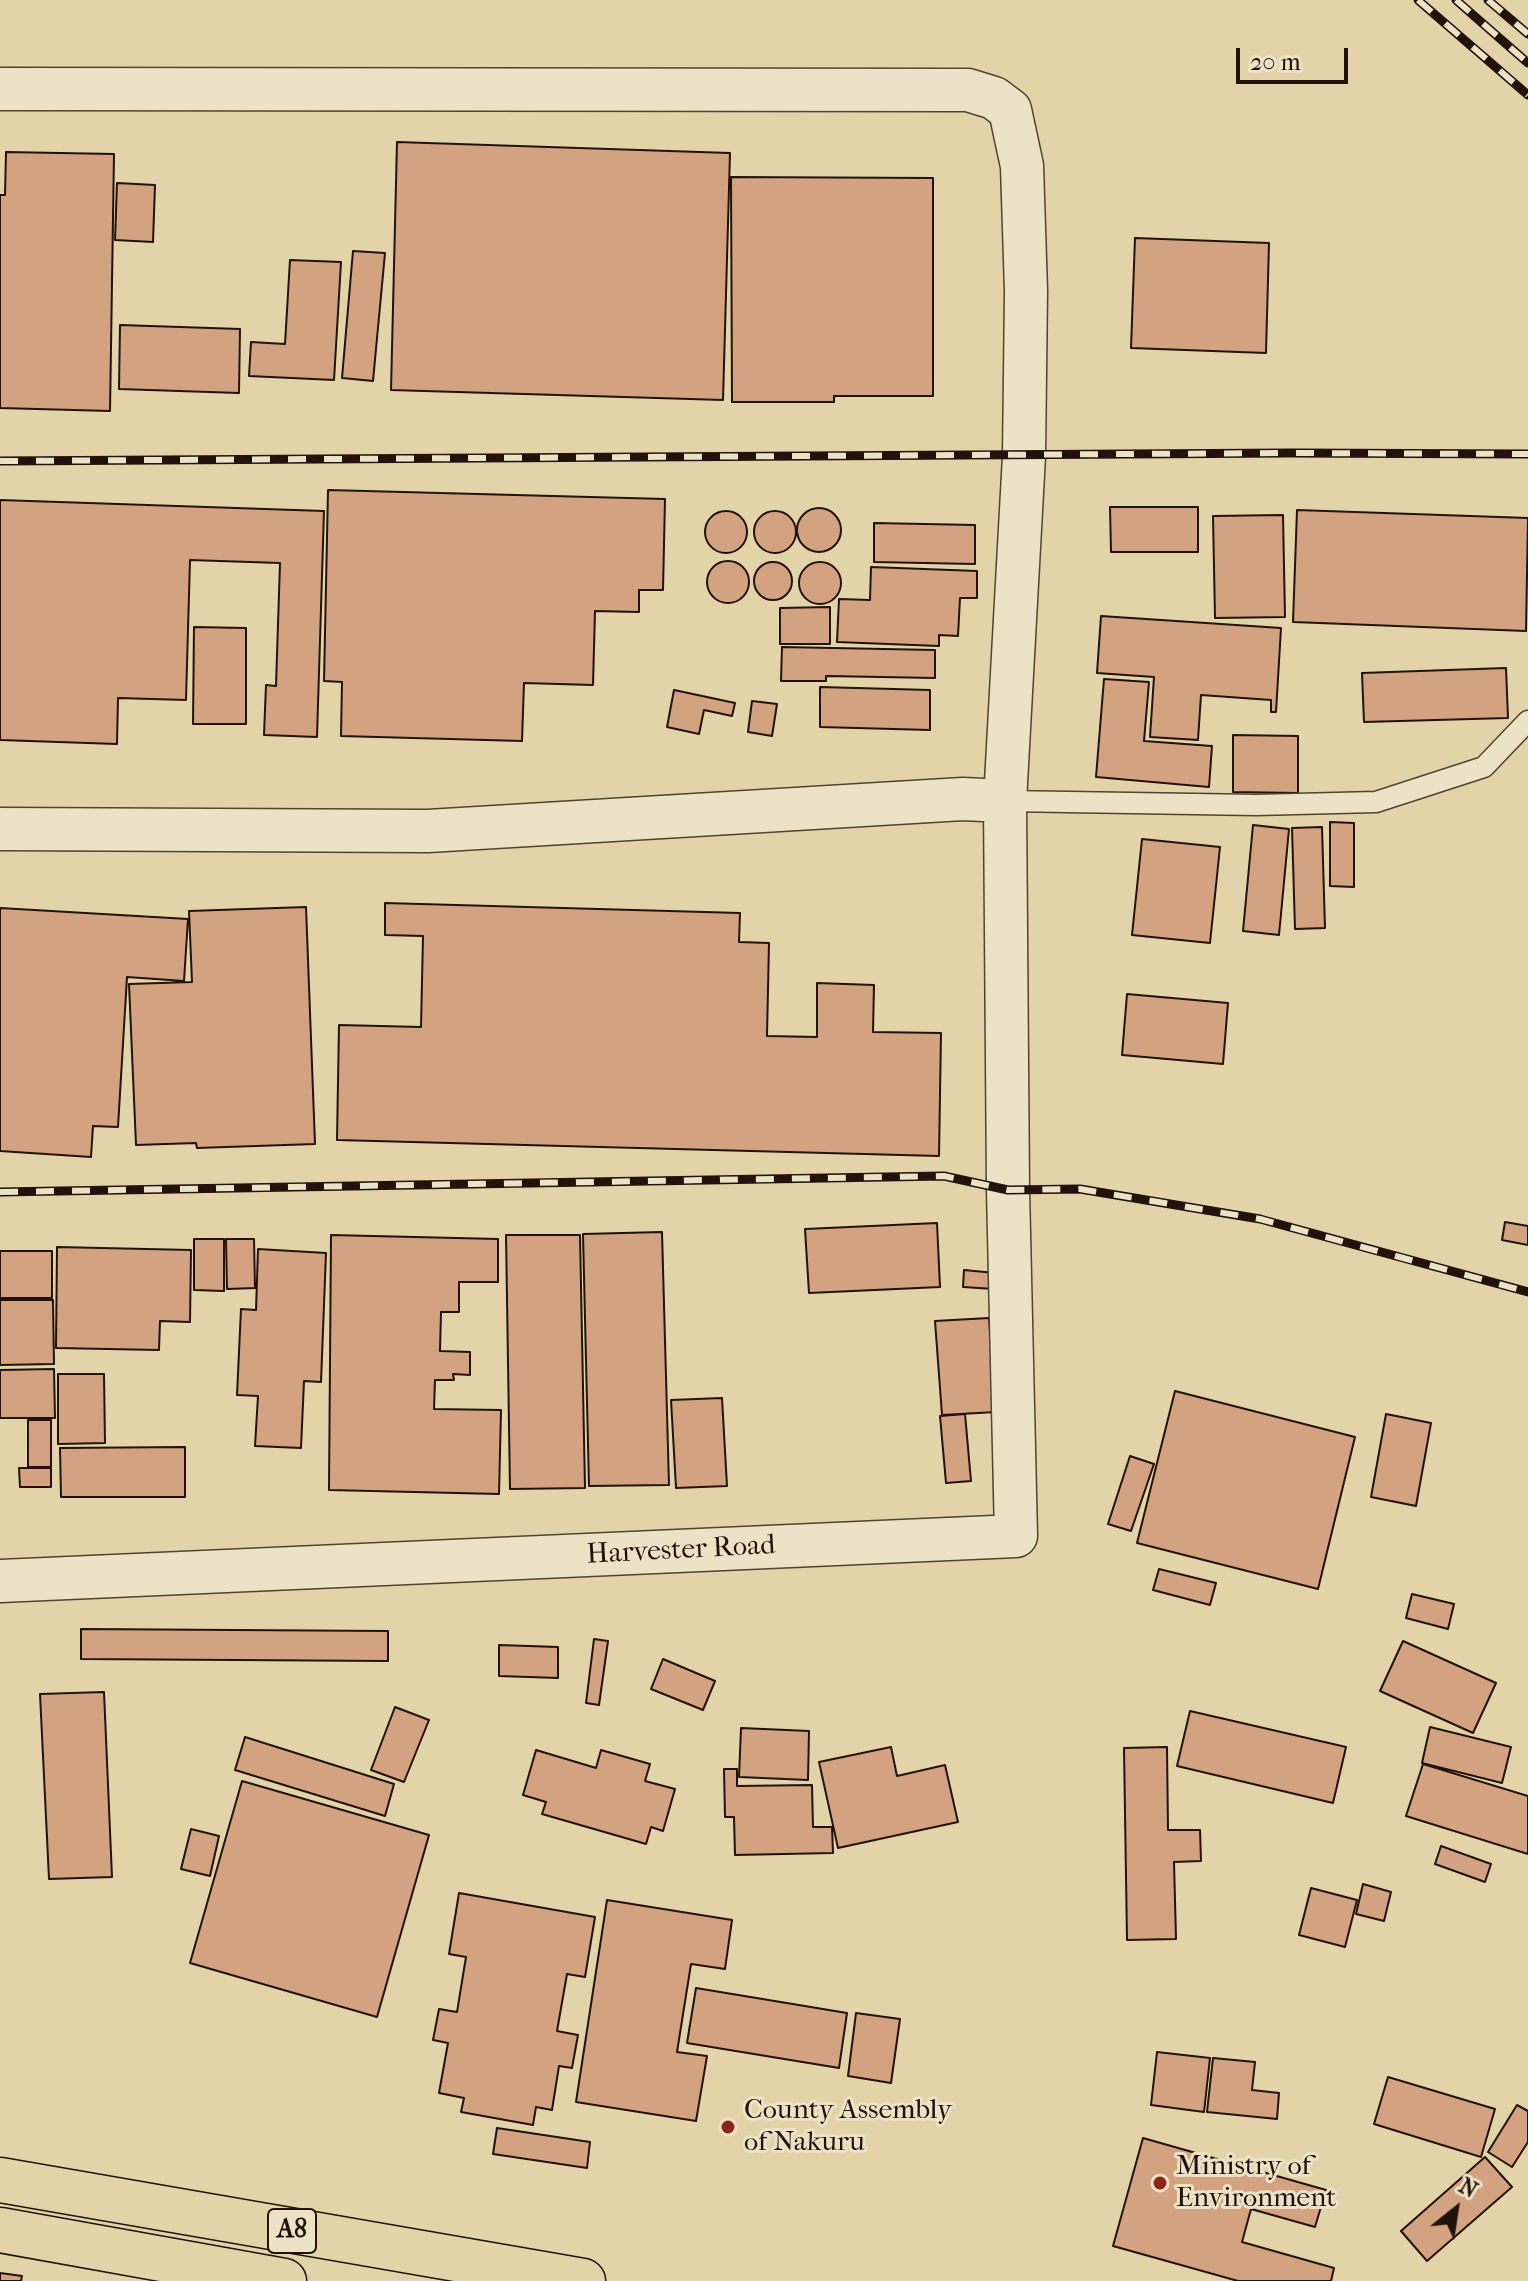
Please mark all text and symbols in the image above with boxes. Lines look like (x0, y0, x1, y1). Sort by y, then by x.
scale bar (1240, 32, 1352, 82)
text: 20 m (1250, 48, 1301, 76)
street label: Harvester Road (586, 1529, 776, 1573)
place label: County Assembly of Nakuru (744, 2094, 952, 2160)
marker: County Assembly of Nakuru (719, 2118, 737, 2136)
place label: Ministry of Environment (1176, 2150, 1336, 2216)
north arrow (1416, 2169, 1496, 2249)
text: N (1454, 2173, 1482, 2204)
marker: Ministry of Environment (1151, 2174, 1169, 2192)
road number: A8 (268, 2209, 316, 2253)

